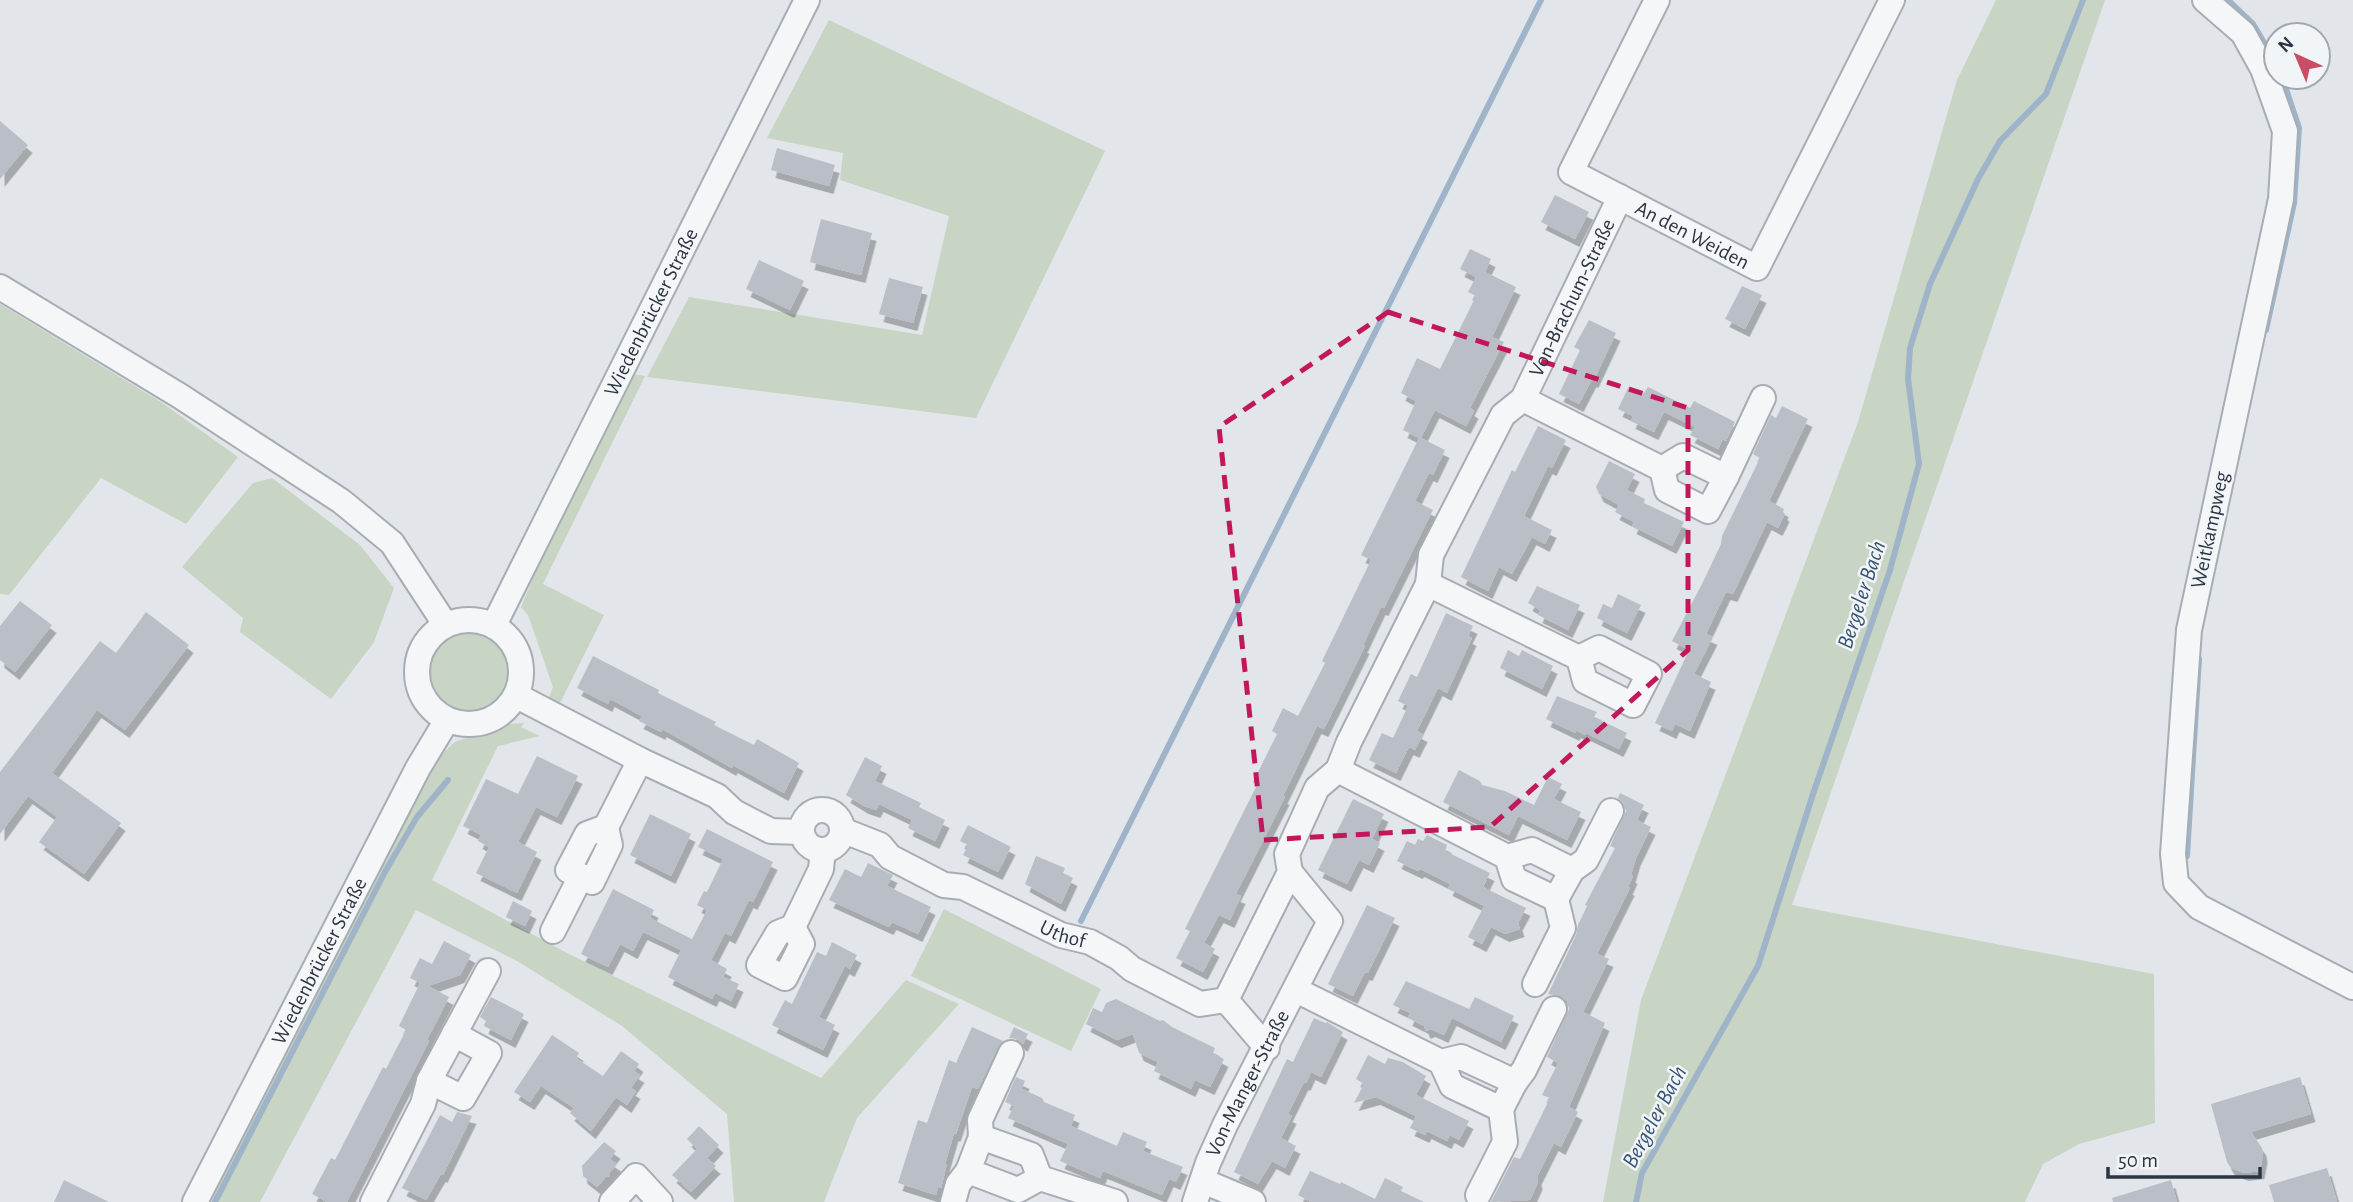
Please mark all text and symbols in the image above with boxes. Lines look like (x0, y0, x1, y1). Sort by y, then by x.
north arrow (2262, 21, 2332, 91)
text: N (2275, 33, 2298, 56)
street label: An den Weiden (1632, 197, 1753, 273)
street label: Von-Brachum-Straße (1525, 215, 1618, 380)
street label: Wiedenbrücker Straße (600, 225, 701, 399)
street label: Weitkampweg (2187, 469, 2233, 590)
water label: Bergeler Bach (1834, 538, 1890, 652)
street label: Wiedenbrücker Straße (267, 874, 370, 1048)
street label: Uthof (1037, 916, 1089, 951)
street label: Von-Manger-Straße (1202, 1007, 1293, 1160)
water label: Bergeler Bach (1619, 1062, 1691, 1172)
scale bar (2108, 1136, 2260, 1180)
text: 50 m (2118, 1150, 2158, 1171)

